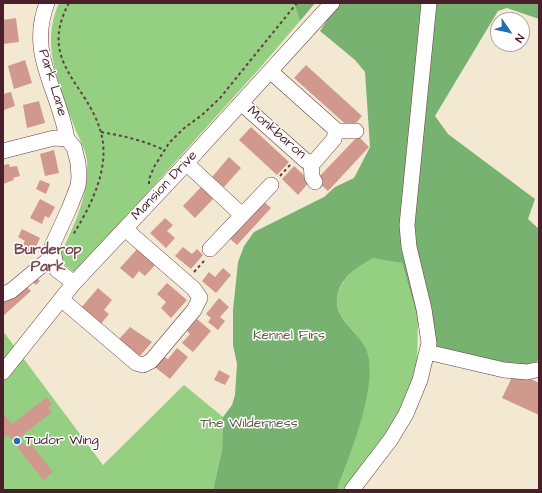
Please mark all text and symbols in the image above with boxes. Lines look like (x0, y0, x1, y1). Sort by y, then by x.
north arrow (490, 12, 530, 52)
text: N (511, 31, 528, 45)
street label: Park Lane (34, 47, 70, 119)
street label: Monkbaron (243, 103, 309, 163)
street label: Mansion Drive (128, 148, 202, 224)
district label: Burderop Park (14, 242, 82, 277)
park label: Kennel Firs (253, 328, 325, 344)
park label: The Wilderness (200, 416, 298, 432)
place label: Tudor Wing (25, 433, 99, 449)
marker: Tudor Wing (12, 436, 22, 446)

